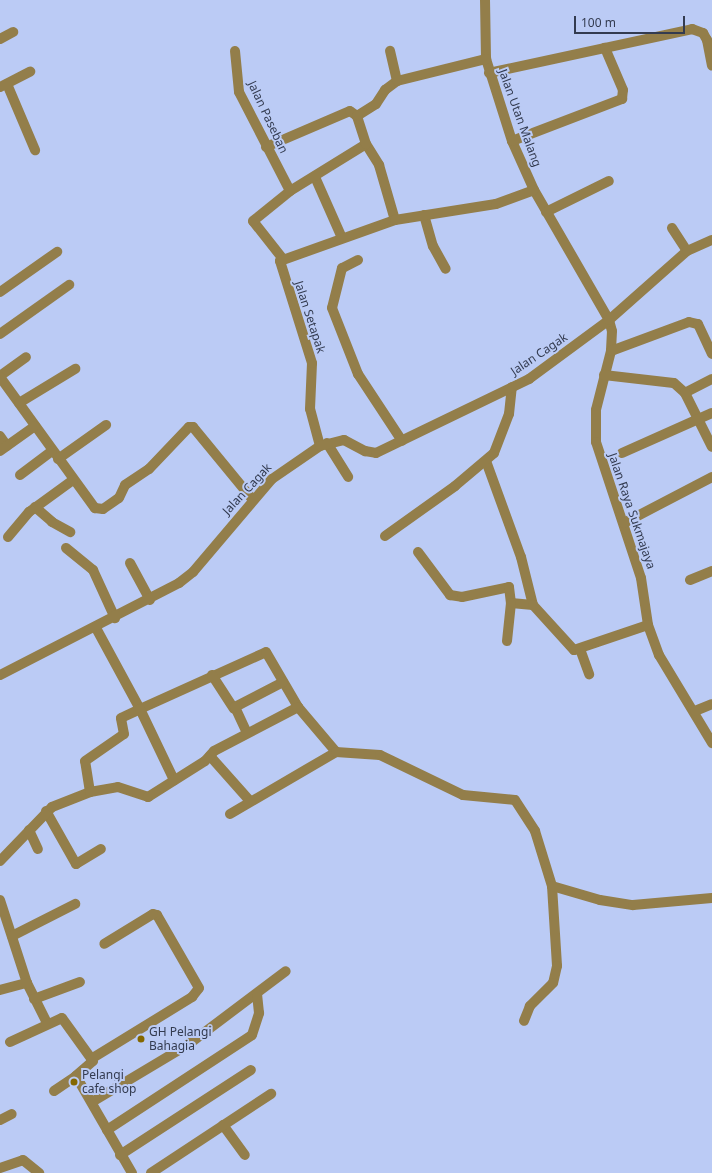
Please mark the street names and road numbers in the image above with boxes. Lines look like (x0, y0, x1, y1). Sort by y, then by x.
street label: Jalan Utan Malang (496, 67, 544, 169)
street label: Jalan Paseban (245, 78, 291, 156)
street label: Jalan Setapak (292, 279, 328, 355)
street label: Jalan Cagak (508, 330, 570, 378)
street label: Jalan Raya Sukmajaya (605, 451, 659, 571)
street label: Jalan Cagak (219, 460, 275, 518)

